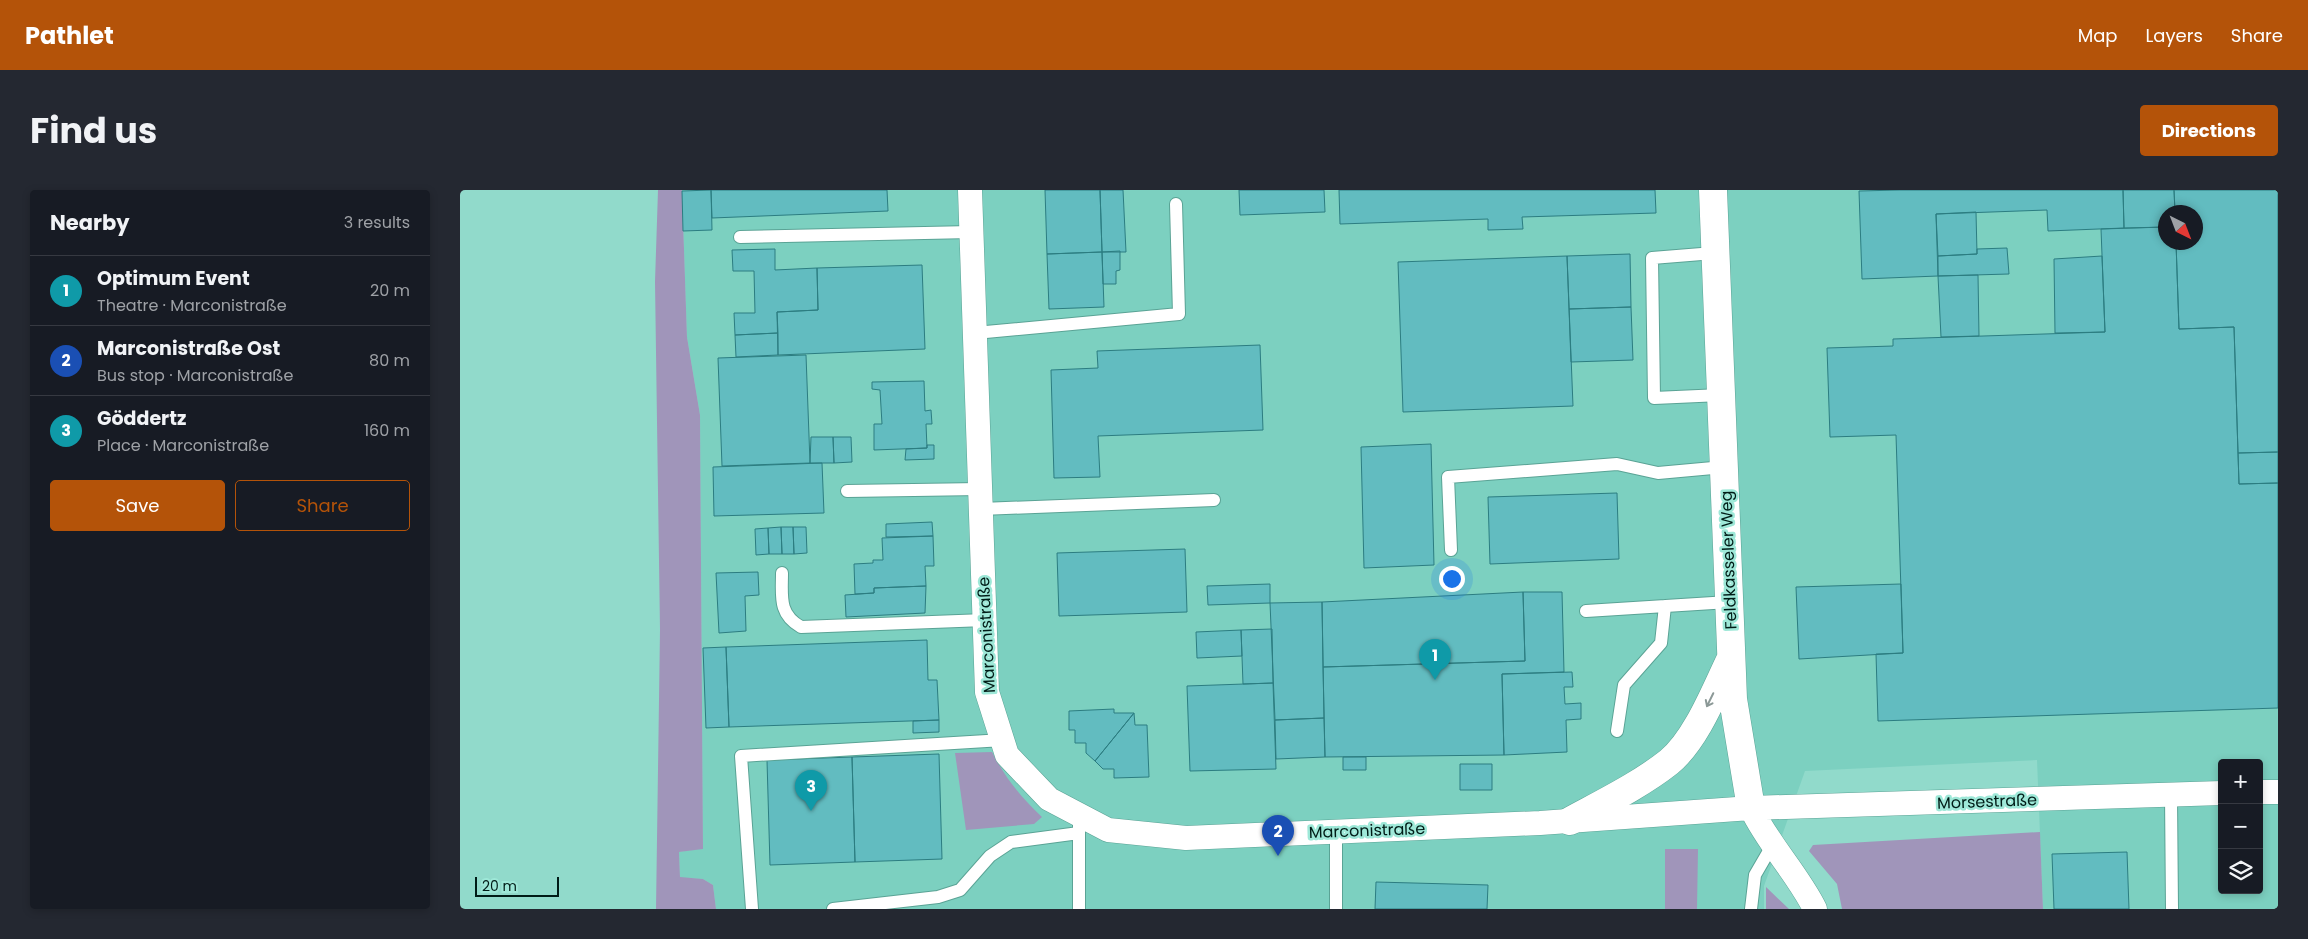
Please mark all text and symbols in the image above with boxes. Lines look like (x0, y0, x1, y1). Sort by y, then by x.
text: Pathlet (25, 19, 114, 52)
text: Map (2078, 23, 2118, 48)
text: Layers (2146, 23, 2203, 48)
text: Share (2231, 23, 2283, 48)
button: Directions (2140, 105, 2278, 156)
text: Find us (30, 106, 157, 155)
north arrow (2158, 205, 2203, 250)
text: Nearby (50, 208, 130, 237)
text: 3 results (344, 211, 410, 234)
text: Optimum Event (97, 265, 250, 292)
text: 1 (63, 279, 69, 302)
text: 20 m (370, 279, 410, 302)
text: Theatre · Marconistraße (97, 294, 287, 317)
text: Marconistraße Ost (97, 335, 280, 362)
text: 2 (61, 349, 71, 372)
text: 80 m (369, 349, 410, 372)
text: Bus stop · Marconistraße (97, 364, 293, 387)
text: Göddertz (97, 405, 186, 432)
text: 3 (61, 419, 71, 442)
text: 160 m (364, 419, 410, 442)
text: Place · Marconistraße (97, 434, 269, 457)
button: Save (50, 480, 225, 531)
button: Share (235, 480, 410, 531)
street label: Feldkasseler Weg (1715, 490, 1742, 630)
your location (1439, 566, 1465, 592)
street label: Marconistraße (972, 576, 1001, 694)
pin: 1 (1419, 639, 1451, 680)
one-way arrow (1705, 692, 1714, 707)
map controls (2218, 759, 2263, 894)
button: + (2218, 759, 2263, 804)
pin: 3 (795, 770, 827, 811)
street label: Morsestraße (1937, 788, 2037, 815)
button: − (2218, 804, 2263, 849)
pin: 2 (1262, 815, 1294, 856)
street label: Marconistraße (1308, 817, 1426, 844)
button: layers (2218, 849, 2263, 894)
scale bar (475, 874, 559, 897)
text: 20 m (482, 876, 517, 896)

